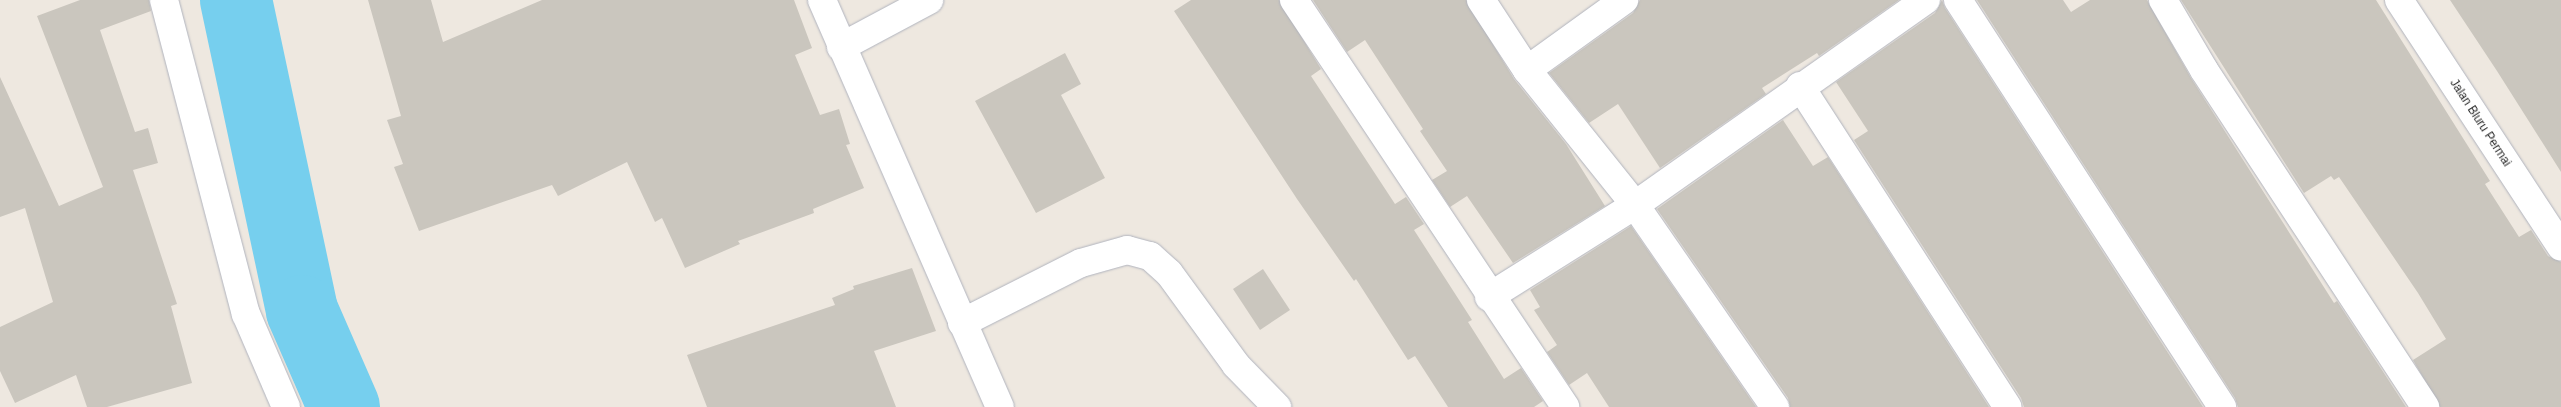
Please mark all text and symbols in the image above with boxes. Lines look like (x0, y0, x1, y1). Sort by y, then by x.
street label: Jalan Bluru Permai (2446, 77, 2514, 169)

